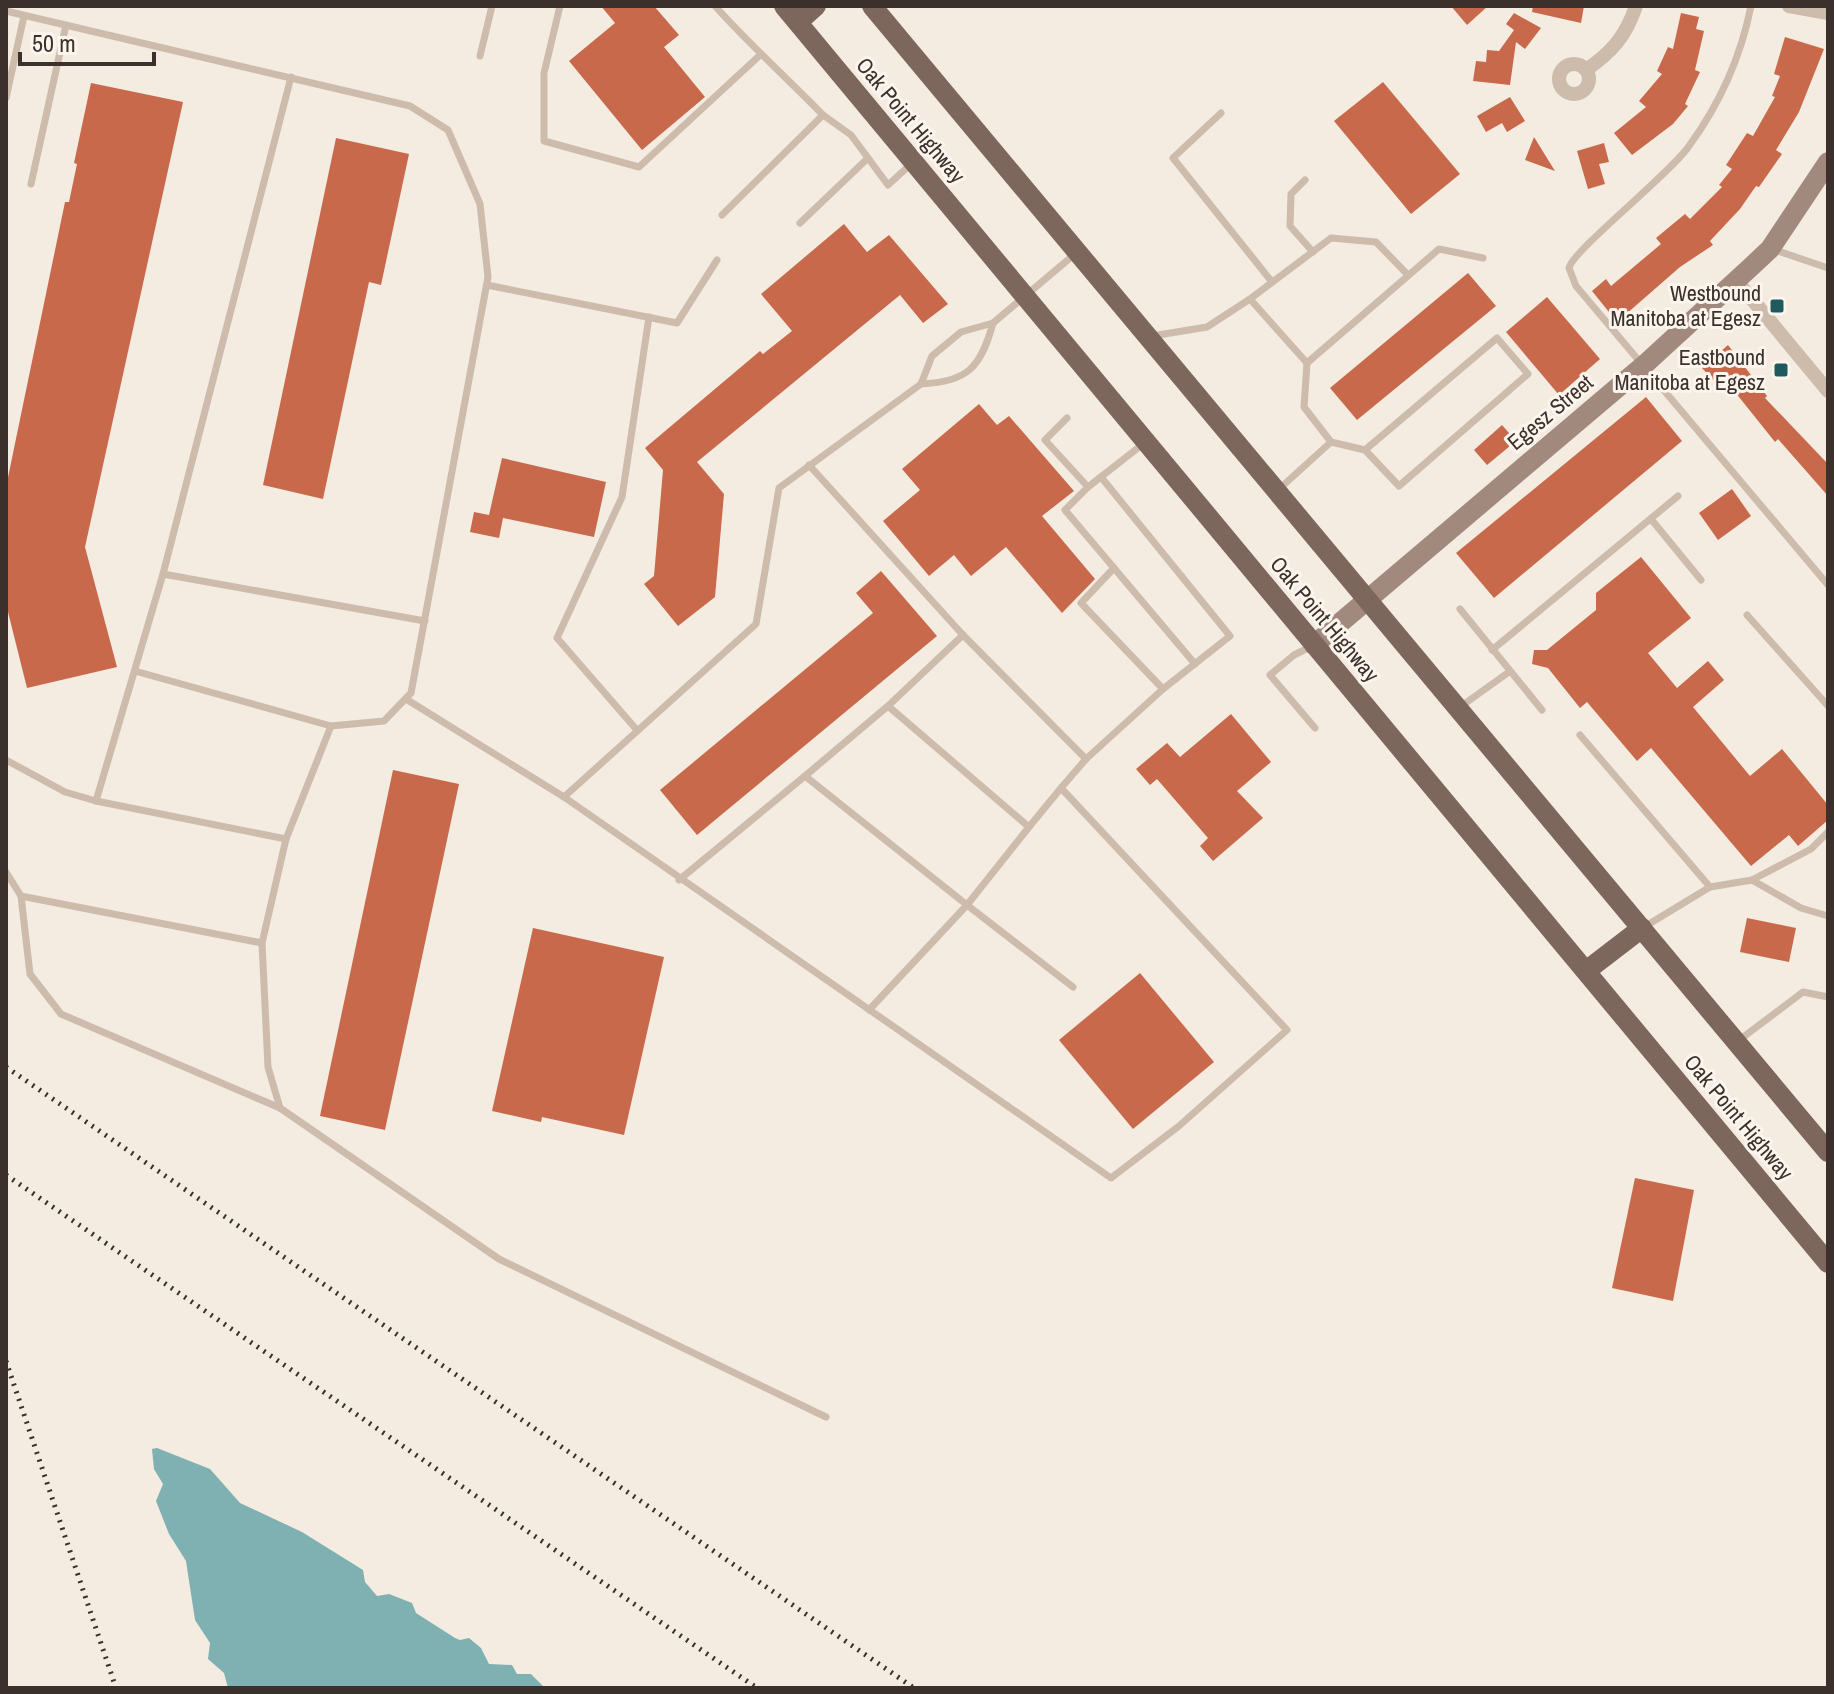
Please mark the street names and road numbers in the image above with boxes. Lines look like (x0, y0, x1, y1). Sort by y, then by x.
street label: Oak Point Highway (850, 51, 972, 189)
street label: Egesz Street (1501, 367, 1599, 457)
street label: Oak Point Highway (1264, 550, 1386, 688)
street label: Oak Point Highway (1678, 1048, 1800, 1186)

